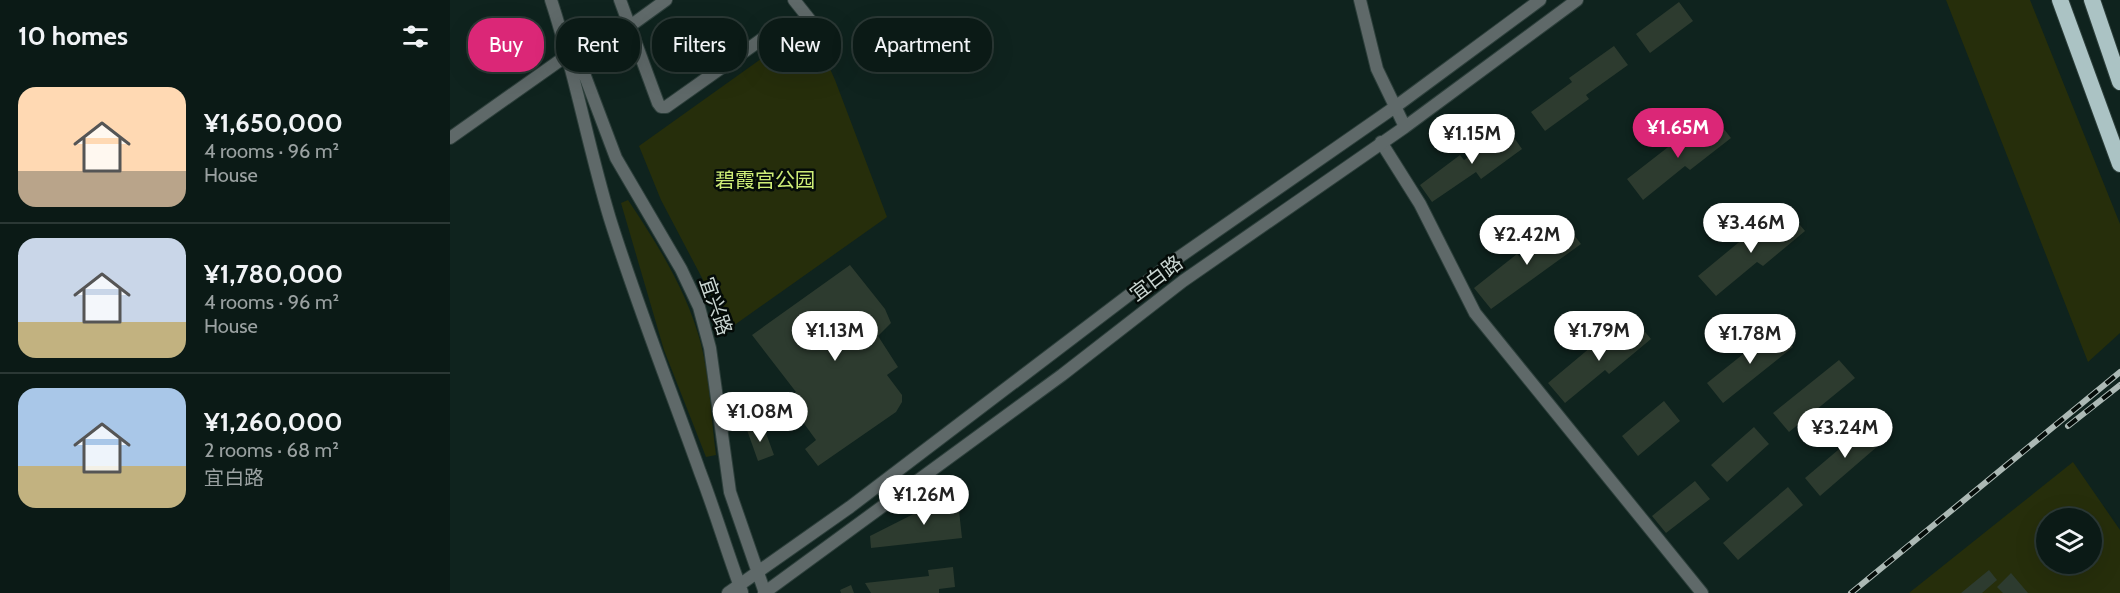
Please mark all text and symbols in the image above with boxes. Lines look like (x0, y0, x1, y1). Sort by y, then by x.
chip: Buy (468, 18, 544, 72)
chip: Rent (556, 18, 640, 72)
chip: Filters (652, 18, 747, 72)
chip: New (759, 18, 841, 72)
chip: Apartment (853, 18, 992, 72)
text: 10 homes (18, 20, 128, 52)
icon: filters (399, 20, 432, 53)
text: ¥1,650,000 (204, 107, 343, 139)
pin: ¥1.65M (1629, 108, 1727, 159)
icon: home (66, 111, 138, 183)
pin: ¥1.15M (1423, 114, 1521, 165)
text: ¥1.65M (1647, 115, 1709, 139)
text: ¥1.15M (1443, 121, 1501, 145)
text: 4 rooms · 96 m² (204, 139, 339, 163)
text: House (204, 163, 258, 187)
park label: 碧霞宫公园 (715, 168, 815, 192)
pin: ¥3.46M (1702, 203, 1800, 254)
text: ¥3.46M (1717, 210, 1785, 234)
pin: ¥2.42M (1478, 215, 1576, 266)
text: ¥2.42M (1494, 222, 1560, 246)
street label: 宜白路 (1125, 250, 1187, 306)
text: ¥1,780,000 (204, 258, 343, 290)
icon: home (66, 262, 138, 334)
street label: 宜兴路 (695, 274, 737, 338)
text: 4 rooms · 96 m² (204, 290, 339, 314)
pin: ¥1.13M (786, 311, 884, 362)
pin: ¥1.79M (1550, 311, 1648, 362)
text: House (204, 314, 258, 338)
pin: ¥1.78M (1701, 314, 1799, 365)
text: ¥1.13M (806, 318, 864, 342)
text: ¥1.79M (1568, 318, 1630, 342)
text: ¥1.78M (1719, 321, 1781, 345)
pin: ¥1.08M (711, 392, 809, 443)
text: ¥1.08M (727, 399, 793, 423)
text: ¥1,260,000 (204, 406, 343, 438)
pin: ¥3.24M (1796, 408, 1894, 459)
icon: home (66, 412, 138, 484)
text: ¥3.24M (1812, 415, 1878, 439)
text: 2 rooms · 68 m² (204, 438, 339, 462)
text: 宜白路 (204, 466, 264, 490)
pin: ¥1.26M (875, 475, 973, 526)
text: ¥1.26M (893, 482, 955, 506)
map controls (2036, 508, 2102, 574)
button: layers (2036, 508, 2102, 574)

